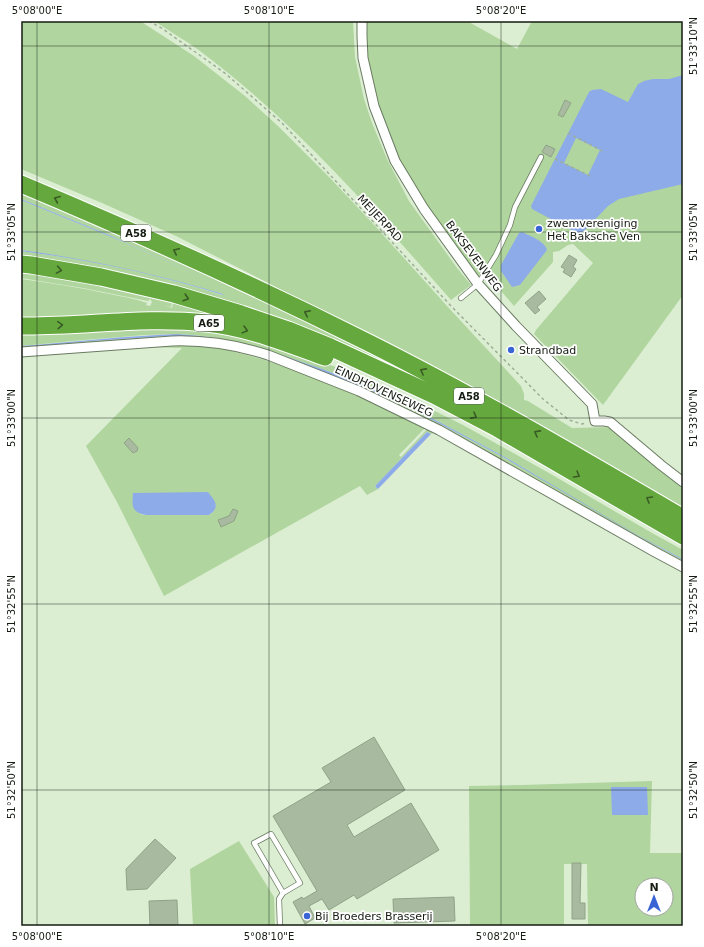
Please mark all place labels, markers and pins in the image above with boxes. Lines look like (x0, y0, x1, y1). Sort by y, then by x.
place label: zwemvereniging Het Baksche Ven (547, 217, 640, 243)
marker: zwemvereniging Het Baksche Ven (534, 224, 544, 234)
place label: Strandbad (519, 344, 576, 357)
marker: Strandbad (506, 345, 516, 355)
place label: Bij Broeders Brasserij (315, 910, 433, 923)
marker: Bij Broeders Brasserij (302, 911, 312, 921)

